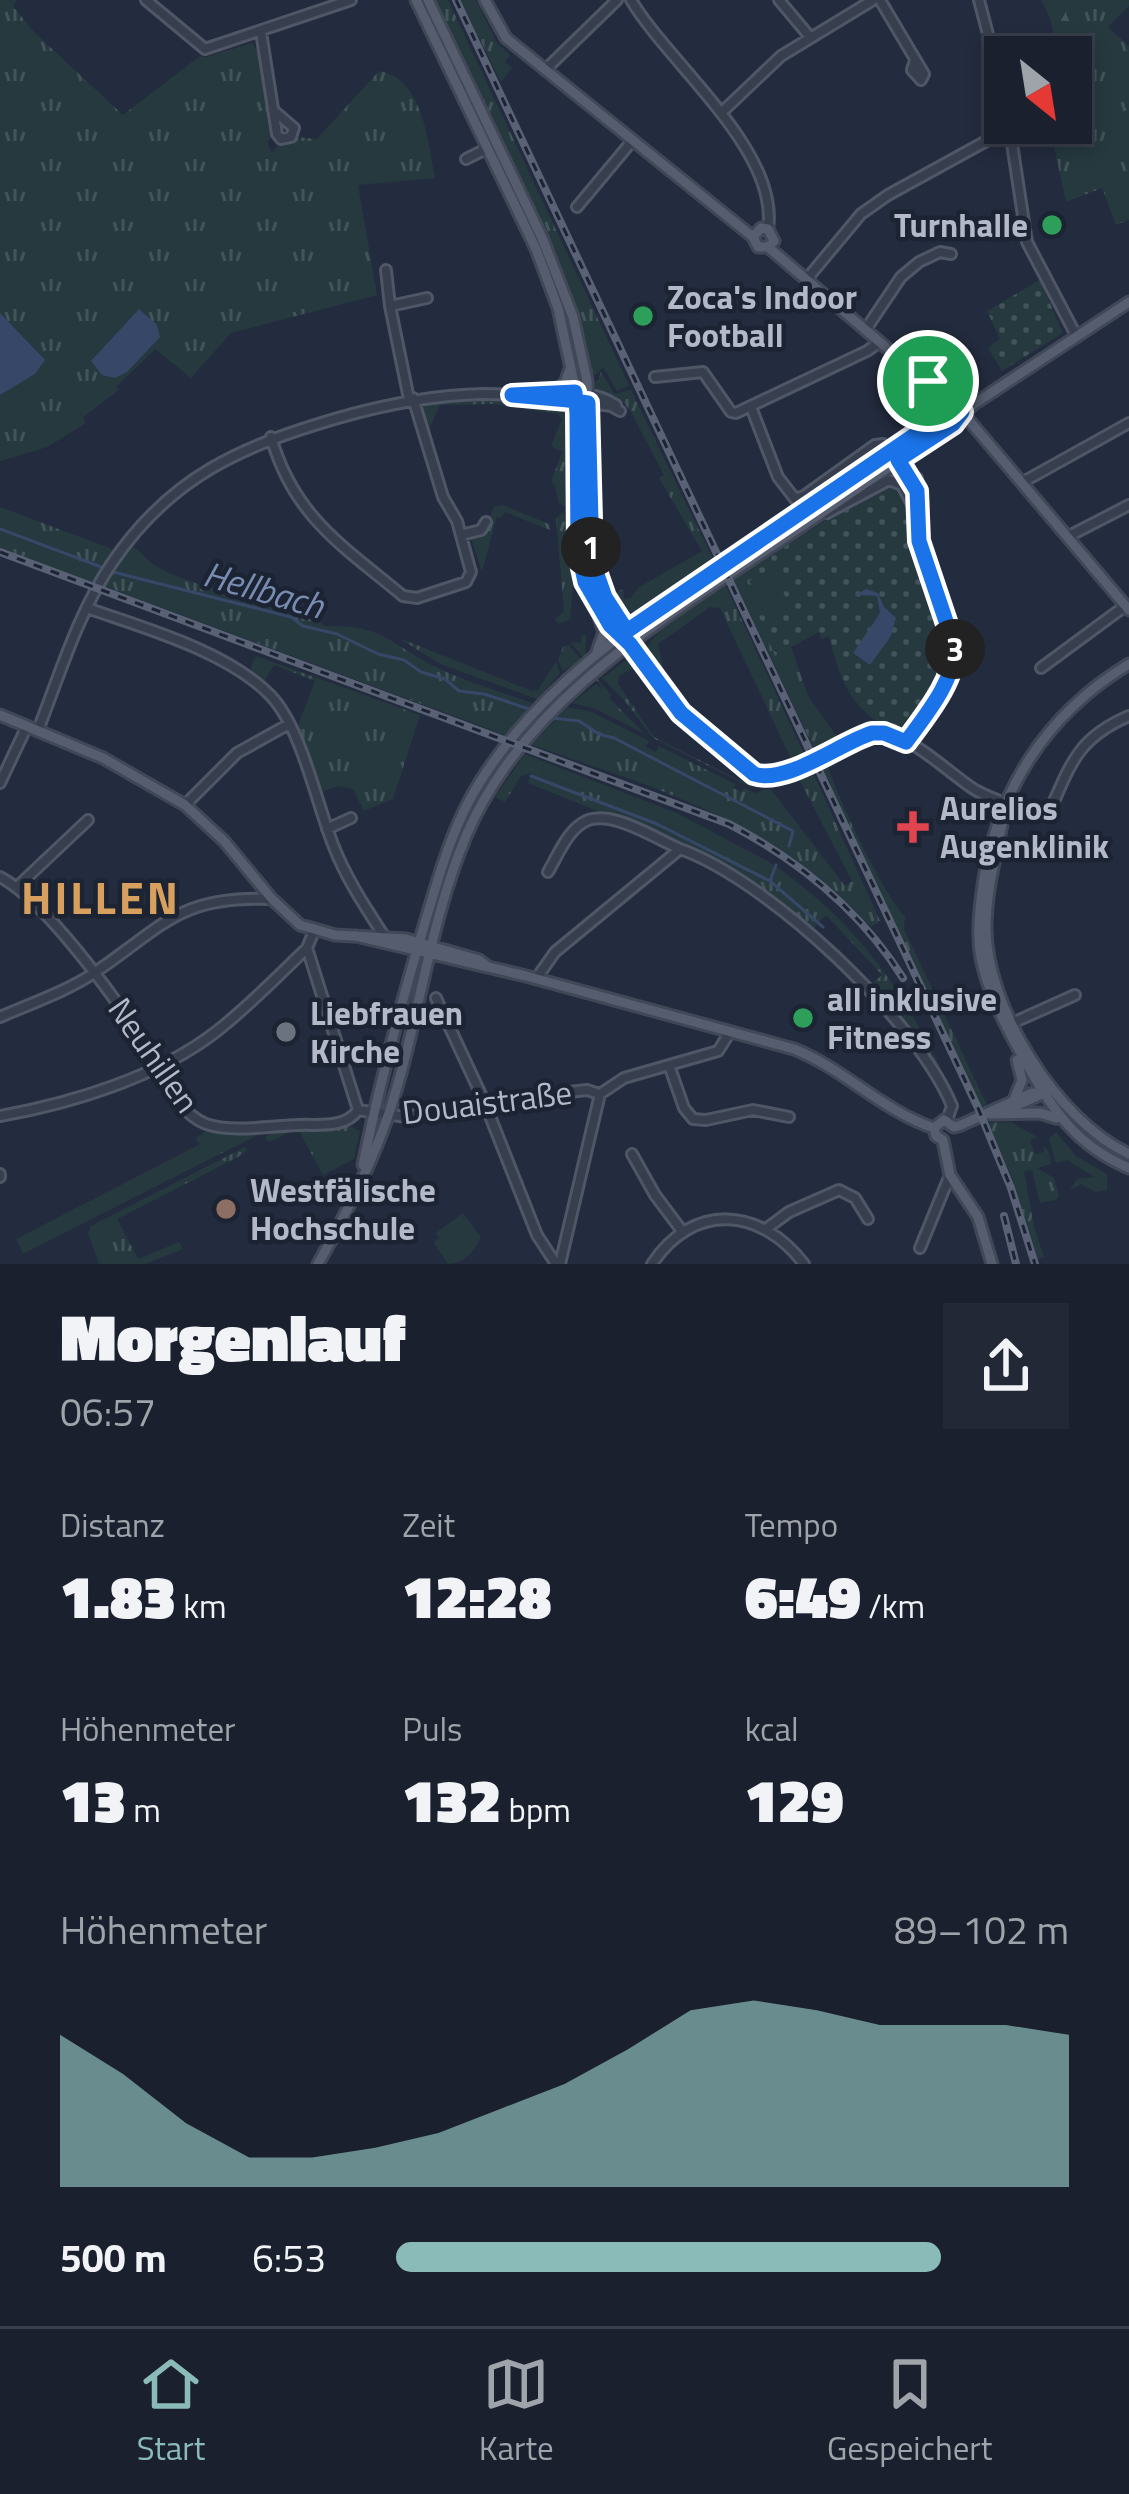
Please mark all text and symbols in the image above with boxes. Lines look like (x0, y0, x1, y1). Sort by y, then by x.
north arrow (984, 36, 1092, 144)
map controls (984, 36, 1092, 144)
place label: Turnhalle (894, 200, 1028, 250)
marker: Turnhalle (1039, 212, 1065, 238)
place label: Zoca's Indoor Football (667, 272, 857, 360)
marker: Zoca's Indoor Football (630, 303, 656, 329)
pin (877, 330, 979, 432)
icon: arrive (895, 348, 961, 414)
pin: 1 (561, 517, 621, 577)
text: 1 (582, 522, 600, 572)
water label: Hellbach (197, 546, 332, 633)
pin: 3 (925, 619, 985, 679)
text: 3 (946, 624, 964, 674)
place label: Aurelios Augenklinik (940, 783, 1109, 871)
marker: Aurelios Augenklinik (897, 811, 929, 843)
district label: HILLEN (21, 863, 181, 931)
place label: all inklusive Fitness (827, 974, 997, 1062)
street label: Neuhillen (96, 987, 212, 1123)
place label: Liebfrauen Kirche (310, 988, 463, 1076)
marker: all inklusive Fitness (790, 1005, 816, 1031)
marker: Liebfrauen Kirche (273, 1019, 299, 1045)
street label: Douaistraße (399, 1067, 575, 1137)
place label: Westfälische Hochschule (250, 1165, 436, 1253)
marker: Westfälische Hochschule (213, 1196, 239, 1222)
text: Morgenlauf (60, 1286, 406, 1387)
button: share (943, 1303, 1069, 1429)
text: 06:57 (60, 1382, 156, 1441)
text: Distanz (60, 1500, 165, 1550)
text: Zeit (402, 1500, 455, 1550)
text: Tempo (745, 1500, 838, 1550)
text: 1.83 (60, 1550, 176, 1641)
text: 12:28 (402, 1550, 552, 1641)
text: 6:49 (745, 1550, 861, 1641)
text: km (176, 1581, 227, 1631)
text: /km (861, 1581, 925, 1631)
text: Höhenmeter (60, 1704, 235, 1754)
text: Puls (402, 1704, 462, 1754)
text: kcal (745, 1704, 799, 1754)
text: 13 (60, 1754, 126, 1845)
text: 132 (402, 1754, 501, 1845)
text: 129 (745, 1754, 844, 1845)
text: m (126, 1785, 161, 1835)
text: bpm (501, 1785, 571, 1835)
text: Höhenmeter (60, 1900, 267, 1959)
text: 89–102 m (894, 1900, 1069, 1959)
text: 500 m (60, 2228, 167, 2287)
text: 6:53 (252, 2228, 326, 2287)
tab: Start (137, 2351, 205, 2473)
tab: Karte (479, 2351, 554, 2473)
tab: Gespeichert (827, 2351, 992, 2473)

